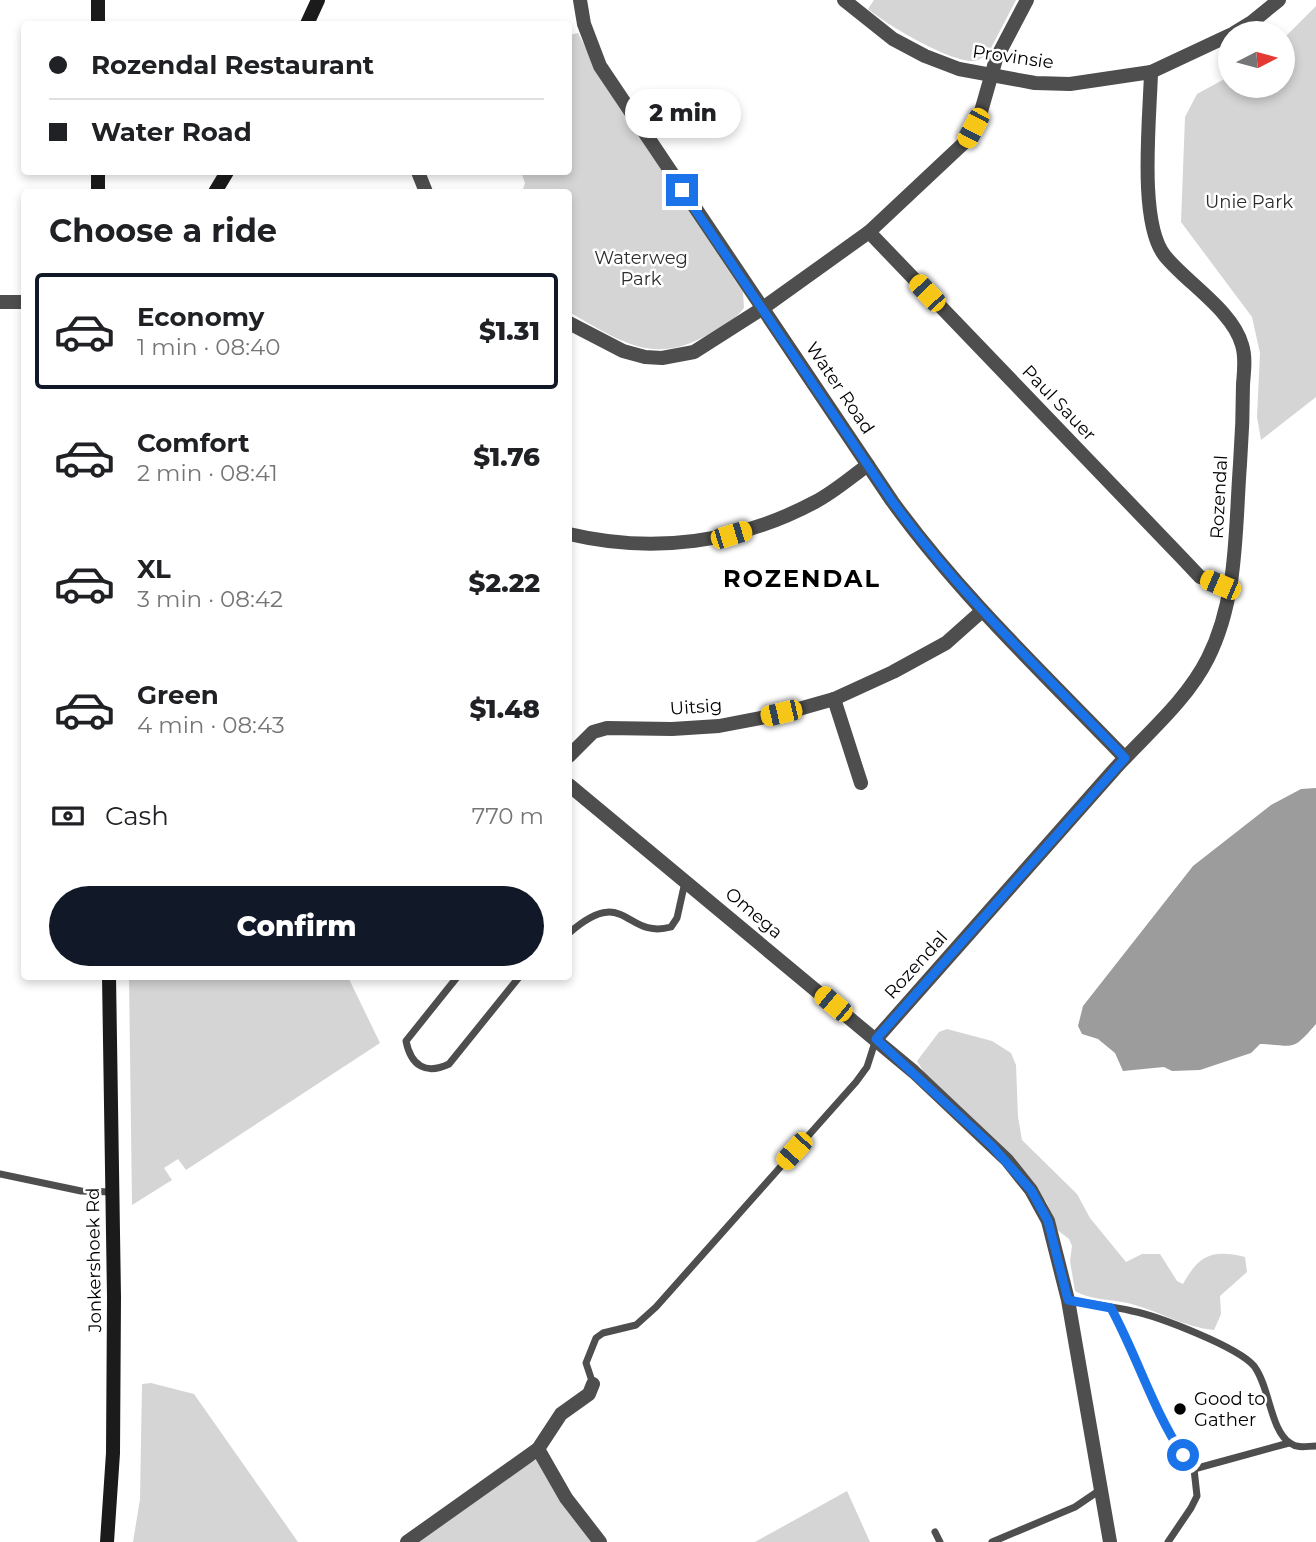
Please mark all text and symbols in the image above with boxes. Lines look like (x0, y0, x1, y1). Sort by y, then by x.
north arrow (1218, 21, 1295, 98)
map controls (1218, 21, 1295, 98)
street label: Provinsie (971, 40, 1055, 74)
text: Rozendal Restaurant (91, 49, 374, 81)
callout: 2 min (624, 88, 740, 138)
text: 2 min (649, 99, 717, 127)
car (954, 105, 993, 151)
text: Water Road (91, 116, 252, 148)
route end (666, 174, 698, 206)
park label: Unie Park (1205, 191, 1293, 213)
text: Choose a ride (49, 211, 277, 250)
park label: Waterweg Park (594, 247, 688, 290)
car (905, 270, 950, 316)
icon: car (53, 300, 116, 363)
text: Economy (137, 301, 264, 333)
text: $1.31 (479, 315, 540, 347)
text: 1 min · 08:40 (137, 333, 281, 361)
street label: Water Road (801, 338, 879, 438)
street label: Paul Sauer (1017, 361, 1101, 445)
icon: car (53, 426, 116, 489)
text: Comfort (137, 427, 249, 459)
text: $1.76 (473, 441, 540, 473)
street label: Rozendal (1206, 455, 1232, 539)
text: 2 min · 08:41 (137, 459, 278, 487)
car (708, 519, 755, 551)
icon: car (53, 552, 116, 615)
text: XL (137, 553, 171, 585)
district label: ROZENDAL (723, 564, 881, 593)
text: $2.22 (469, 567, 540, 599)
car (1197, 567, 1244, 603)
text: 3 min · 08:42 (137, 585, 283, 613)
icon: car (53, 678, 116, 741)
text: Green (137, 679, 219, 711)
text: $1.48 (470, 693, 540, 725)
street label: Uitsig (669, 694, 723, 720)
car (759, 698, 804, 728)
text: 4 min · 08:43 (137, 711, 285, 739)
icon: cash (49, 797, 87, 835)
text: Cash (105, 800, 169, 832)
text: 770 m (472, 802, 544, 830)
street label: Omega (721, 883, 787, 943)
button: Confirm (49, 886, 544, 966)
street label: Rozendal (880, 926, 952, 1004)
car (811, 982, 856, 1026)
car (773, 1128, 816, 1174)
street label: Jonkershoek Rd (82, 1187, 106, 1334)
place label: Good to Gather (1194, 1388, 1266, 1431)
marker: Good to Gather (1172, 1401, 1188, 1417)
route start (1167, 1439, 1199, 1471)

